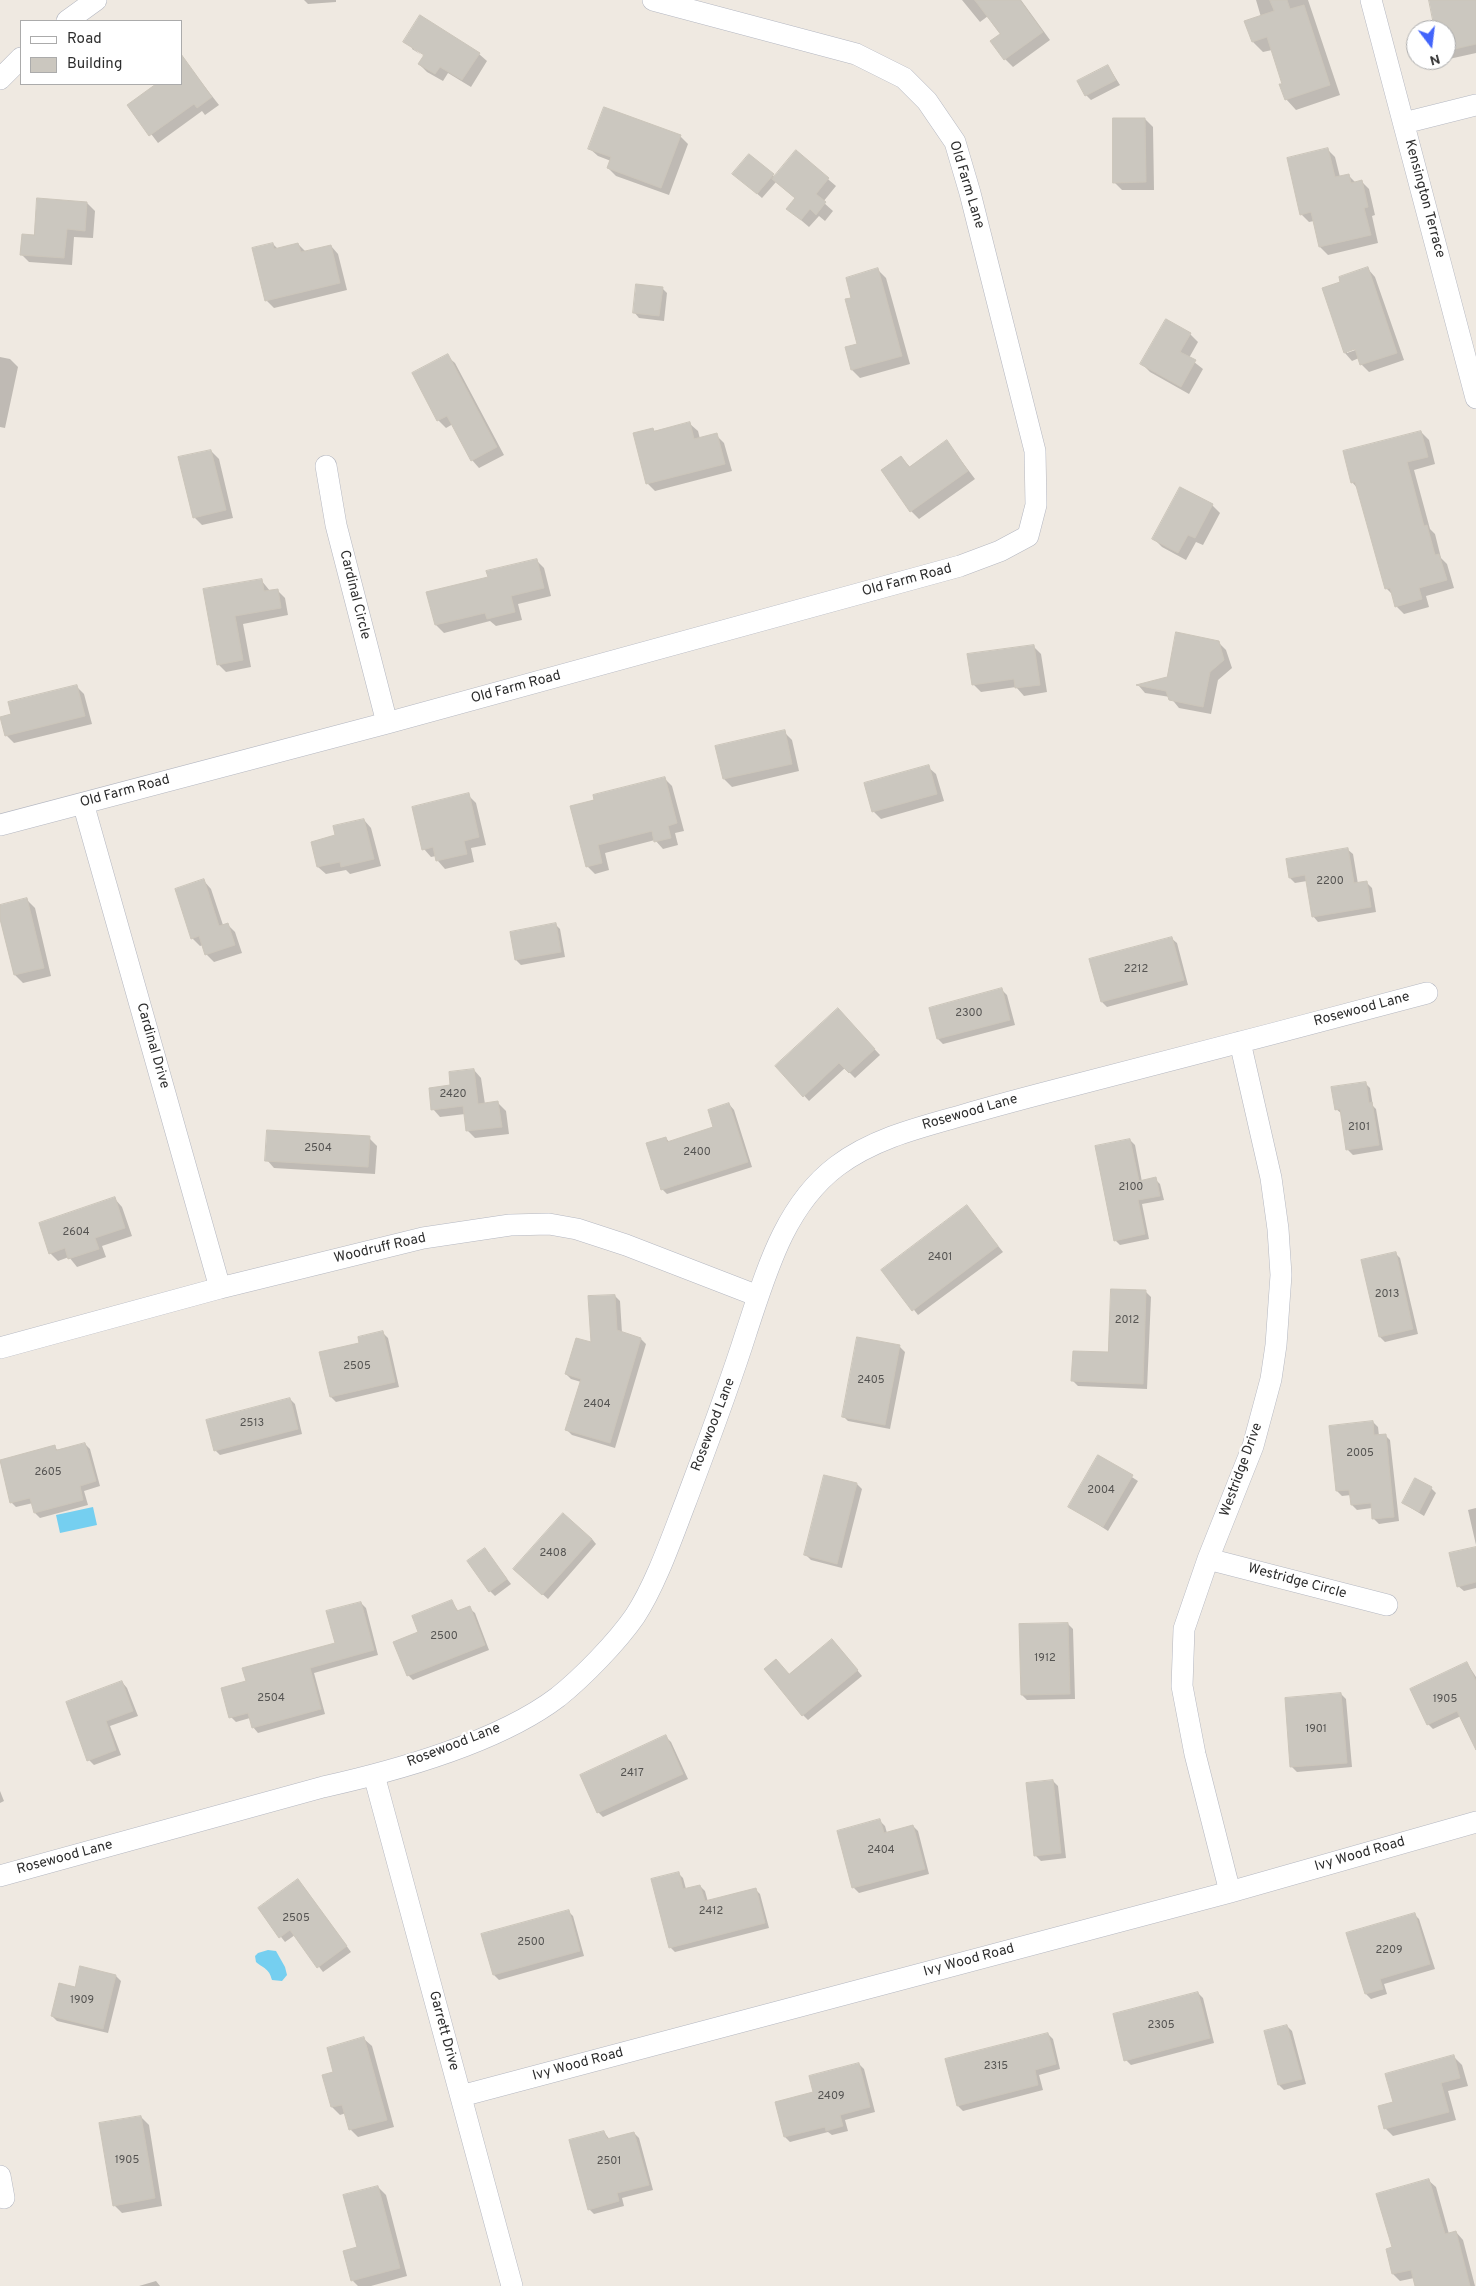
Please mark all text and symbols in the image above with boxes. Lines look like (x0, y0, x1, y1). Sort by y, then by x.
legend (20, 20, 182, 85)
north arrow (1406, 20, 1456, 70)
text: Road (67, 30, 102, 49)
text: N (1428, 49, 1442, 69)
text: Building (67, 55, 122, 74)
street label: Kensington Terrace (1400, 138, 1448, 260)
street label: Old Farm Lane (945, 139, 987, 231)
street label: Cardinal Circle (335, 549, 373, 641)
street label: Old Farm Road (860, 561, 954, 601)
street label: Old Farm Road (469, 668, 563, 708)
street label: Old Farm Road (78, 772, 172, 812)
house number: 2200 (1316, 875, 1344, 889)
house number: 2212 (1124, 963, 1148, 977)
street label: Rosewood Lane (1312, 989, 1412, 1031)
street label: Cardinal Drive (132, 1001, 172, 1091)
house number: 2300 (955, 1007, 983, 1021)
house number: 2420 (439, 1088, 467, 1102)
street label: Rosewood Lane (920, 1091, 1020, 1135)
house number: 2101 (1348, 1121, 1370, 1135)
house number: 2504 (304, 1142, 332, 1156)
house number: 2400 (683, 1146, 711, 1160)
house number: 2100 (1119, 1181, 1143, 1195)
house number: 2604 (62, 1226, 90, 1240)
street label: Woodruff Road (332, 1230, 428, 1268)
house number: 2401 (928, 1251, 952, 1265)
house number: 2013 (1375, 1288, 1399, 1302)
house number: 2012 (1115, 1314, 1139, 1328)
house number: 2505 (343, 1360, 371, 1374)
house number: 2405 (857, 1374, 885, 1388)
street label: Rosewood Lane (689, 1376, 739, 1474)
house number: 2404 (583, 1398, 611, 1412)
house number: 2513 (240, 1417, 264, 1431)
street label: Westridge Drive (1217, 1421, 1267, 1519)
house number: 2005 (1346, 1447, 1374, 1461)
house number: 2605 (34, 1466, 62, 1480)
house number: 2004 (1087, 1484, 1115, 1498)
house number: 2408 (539, 1547, 567, 1561)
street label: Westridge Circle (1246, 1561, 1348, 1603)
house number: 2500 (430, 1630, 458, 1644)
house number: 1912 (1034, 1652, 1056, 1666)
house number: 2504 (257, 1692, 285, 1706)
house number: 1905 (1433, 1693, 1457, 1707)
street label: Rosewood Lane (405, 1721, 503, 1771)
house number: 1901 (1305, 1723, 1327, 1737)
house number: 2417 (620, 1767, 644, 1781)
street label: Ivy Wood Road (1313, 1834, 1407, 1876)
street label: Rosewood Lane (15, 1837, 115, 1879)
house number: 2404 (867, 1844, 895, 1858)
house number: 2412 (699, 1905, 723, 1919)
house number: 2505 (282, 1912, 310, 1926)
house number: 2500 (517, 1936, 545, 1950)
street label: Ivy Wood Road (922, 1941, 1016, 1981)
house number: 2209 (1375, 1944, 1403, 1958)
street label: Garrett Drive (424, 1989, 462, 2073)
house number: 1909 (70, 1994, 94, 2008)
house number: 2305 (1147, 2019, 1175, 2033)
street label: Ivy Wood Road (531, 2045, 625, 2085)
house number: 2315 (984, 2060, 1008, 2074)
house number: 2409 (817, 2090, 845, 2104)
house number: 1905 (115, 2154, 139, 2168)
house number: 2501 (597, 2155, 621, 2169)

